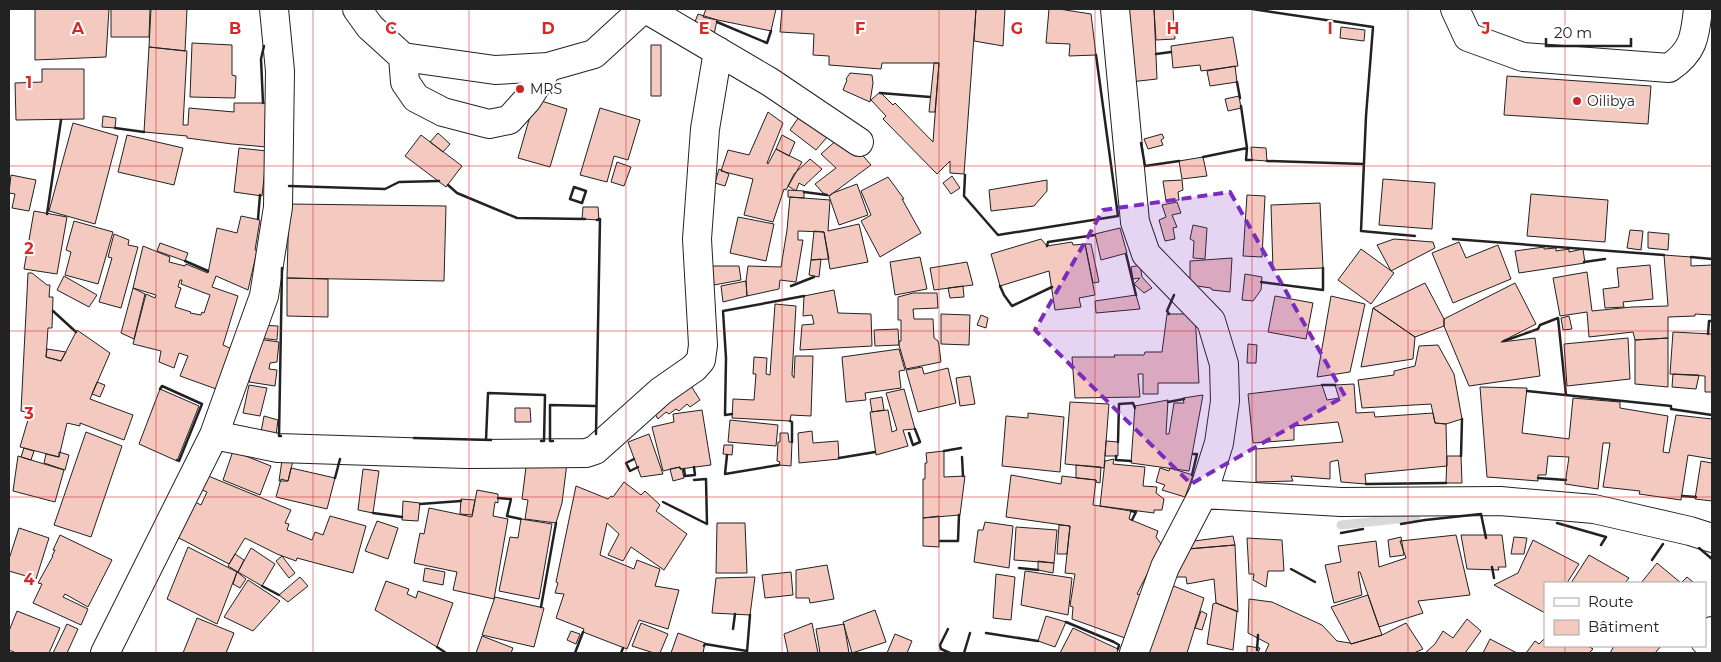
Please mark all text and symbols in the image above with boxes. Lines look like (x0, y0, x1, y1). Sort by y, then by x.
scale bar (1546, 15, 1631, 47)
text: A (71, 19, 85, 38)
text: B (229, 19, 241, 38)
text: C (385, 19, 397, 38)
text: D (541, 19, 555, 38)
text: E (699, 19, 709, 38)
text: F (855, 19, 865, 38)
text: G (1011, 19, 1023, 38)
text: H (1167, 19, 1179, 38)
text: I (1327, 19, 1333, 38)
text: J (1481, 19, 1490, 38)
text: 20 m (1554, 23, 1592, 42)
text: 1 (26, 73, 32, 92)
place label: MRS (530, 80, 562, 98)
marker: MRS (514, 83, 526, 95)
place label: Oilibya (1587, 92, 1635, 110)
marker: Oilibya (1571, 95, 1583, 107)
text: 2 (24, 239, 34, 258)
text: 3 (23, 404, 34, 423)
text: 4 (23, 570, 35, 589)
legend (1544, 582, 1706, 647)
text: Route (1588, 592, 1633, 611)
text: Bâtiment (1588, 617, 1660, 636)

